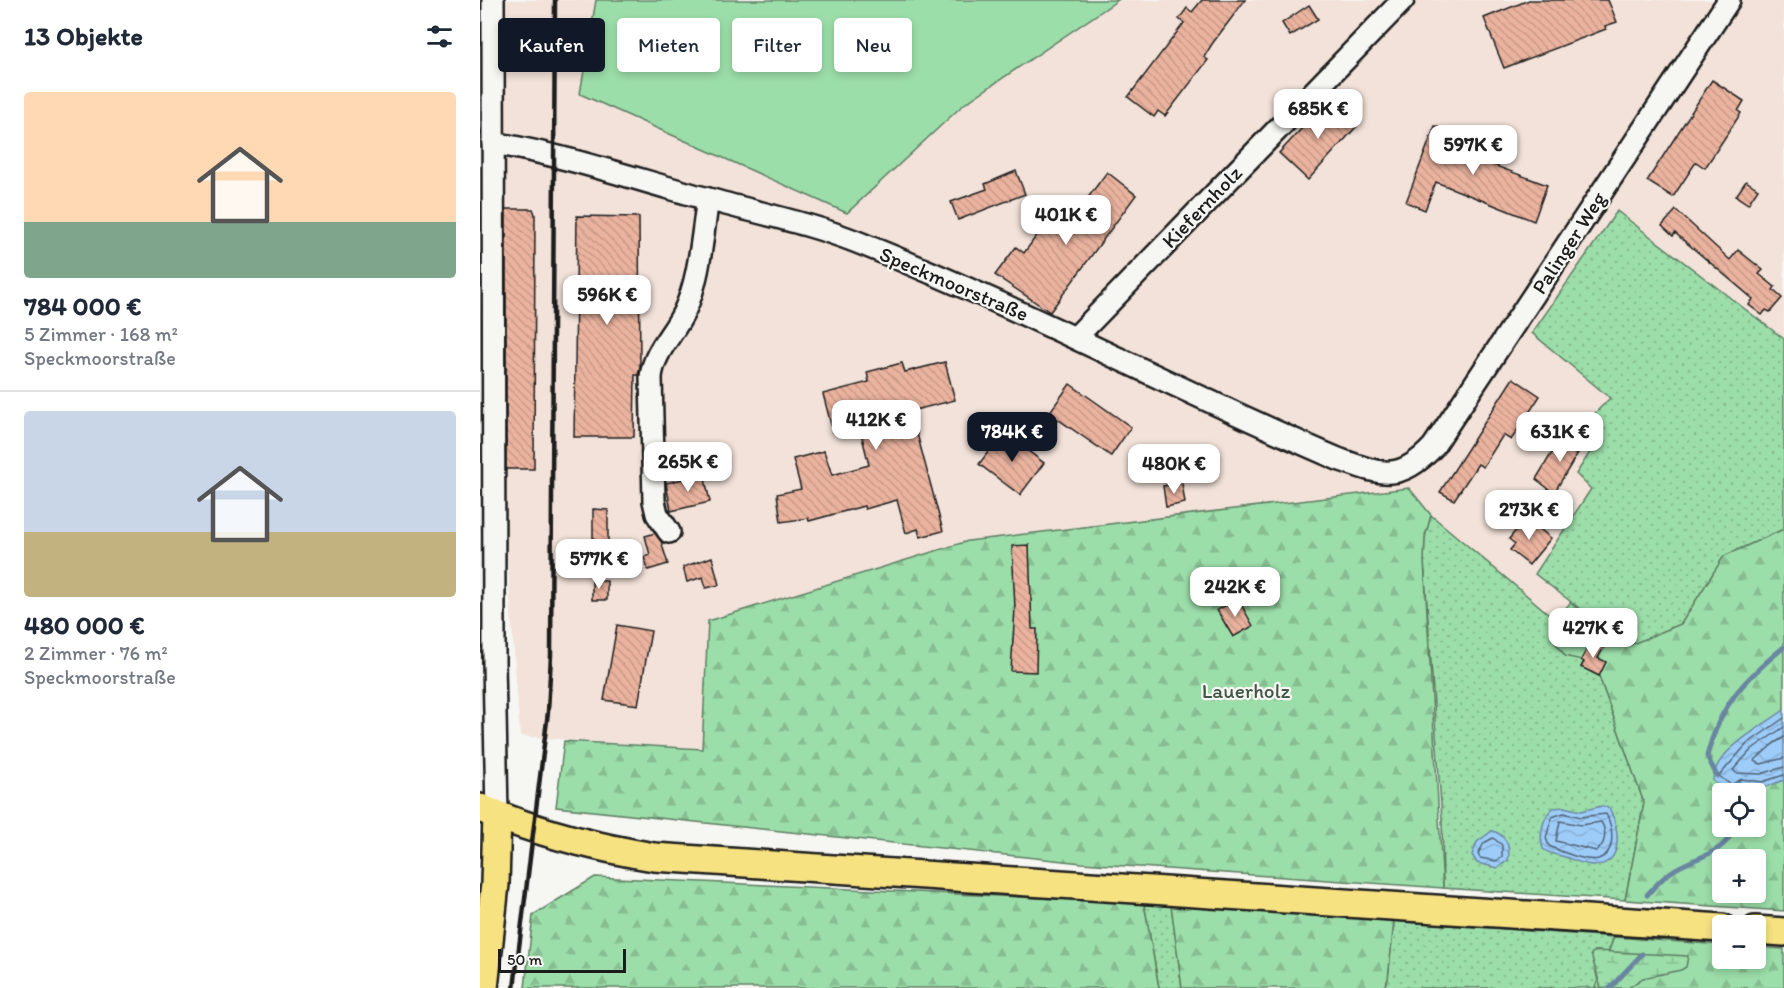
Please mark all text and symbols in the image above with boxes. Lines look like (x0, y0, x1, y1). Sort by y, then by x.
chip: Kaufen (498, 18, 605, 72)
chip: Mieten (617, 18, 720, 72)
chip: Filter (732, 18, 822, 72)
chip: Neu (834, 18, 912, 72)
text: 13 Objekte (24, 20, 143, 52)
icon: filters (423, 20, 456, 53)
pin: 685K € (1269, 89, 1367, 140)
text: 685K € (1288, 96, 1348, 120)
pin: 597K € (1424, 125, 1522, 176)
icon: home (186, 131, 294, 239)
text: 597K € (1443, 132, 1503, 156)
street label: Kiefernholz (1156, 160, 1247, 253)
street label: Palinger Weg (1526, 187, 1611, 298)
pin: 401K € (1017, 195, 1115, 246)
text: 401K € (1035, 202, 1097, 226)
street label: Speckmoorstraße (876, 241, 1032, 326)
pin: 596K € (558, 275, 656, 326)
text: 596K € (577, 282, 637, 306)
text: 784 000 € (24, 290, 141, 322)
text: 5 Zimmer · 168 m² (24, 322, 178, 346)
text: Speckmoorstraße (24, 346, 176, 370)
pin: 412K € (827, 400, 925, 451)
text: 412K € (846, 407, 906, 431)
pin: 784K € (963, 412, 1061, 463)
pin: 631K € (1511, 412, 1609, 463)
text: 784K € (981, 419, 1043, 443)
text: 631K € (1530, 419, 1590, 443)
pin: 265K € (639, 442, 737, 493)
pin: 480K € (1125, 444, 1223, 495)
text: 265K € (658, 449, 718, 473)
icon: home (186, 450, 294, 558)
text: 480K € (1142, 451, 1206, 475)
pin: 273K € (1480, 490, 1578, 541)
text: 273K € (1499, 497, 1559, 521)
pin: 577K € (550, 539, 648, 590)
text: 577K € (569, 546, 629, 570)
pin: 242K € (1186, 567, 1284, 618)
text: 242K € (1204, 574, 1266, 598)
pin: 427K € (1544, 608, 1642, 659)
text: 480 000 € (24, 609, 144, 641)
text: 427K € (1562, 615, 1624, 639)
text: 2 Zimmer · 76 m² (24, 641, 168, 665)
text: Speckmoorstraße (24, 665, 176, 689)
park label: Lauerholz (1202, 678, 1291, 703)
map controls (1712, 783, 1766, 969)
button: locate (1712, 783, 1766, 837)
button: + (1712, 849, 1766, 903)
button: − (1712, 915, 1766, 969)
scale bar (498, 946, 626, 974)
text: 50 m (507, 950, 542, 969)

